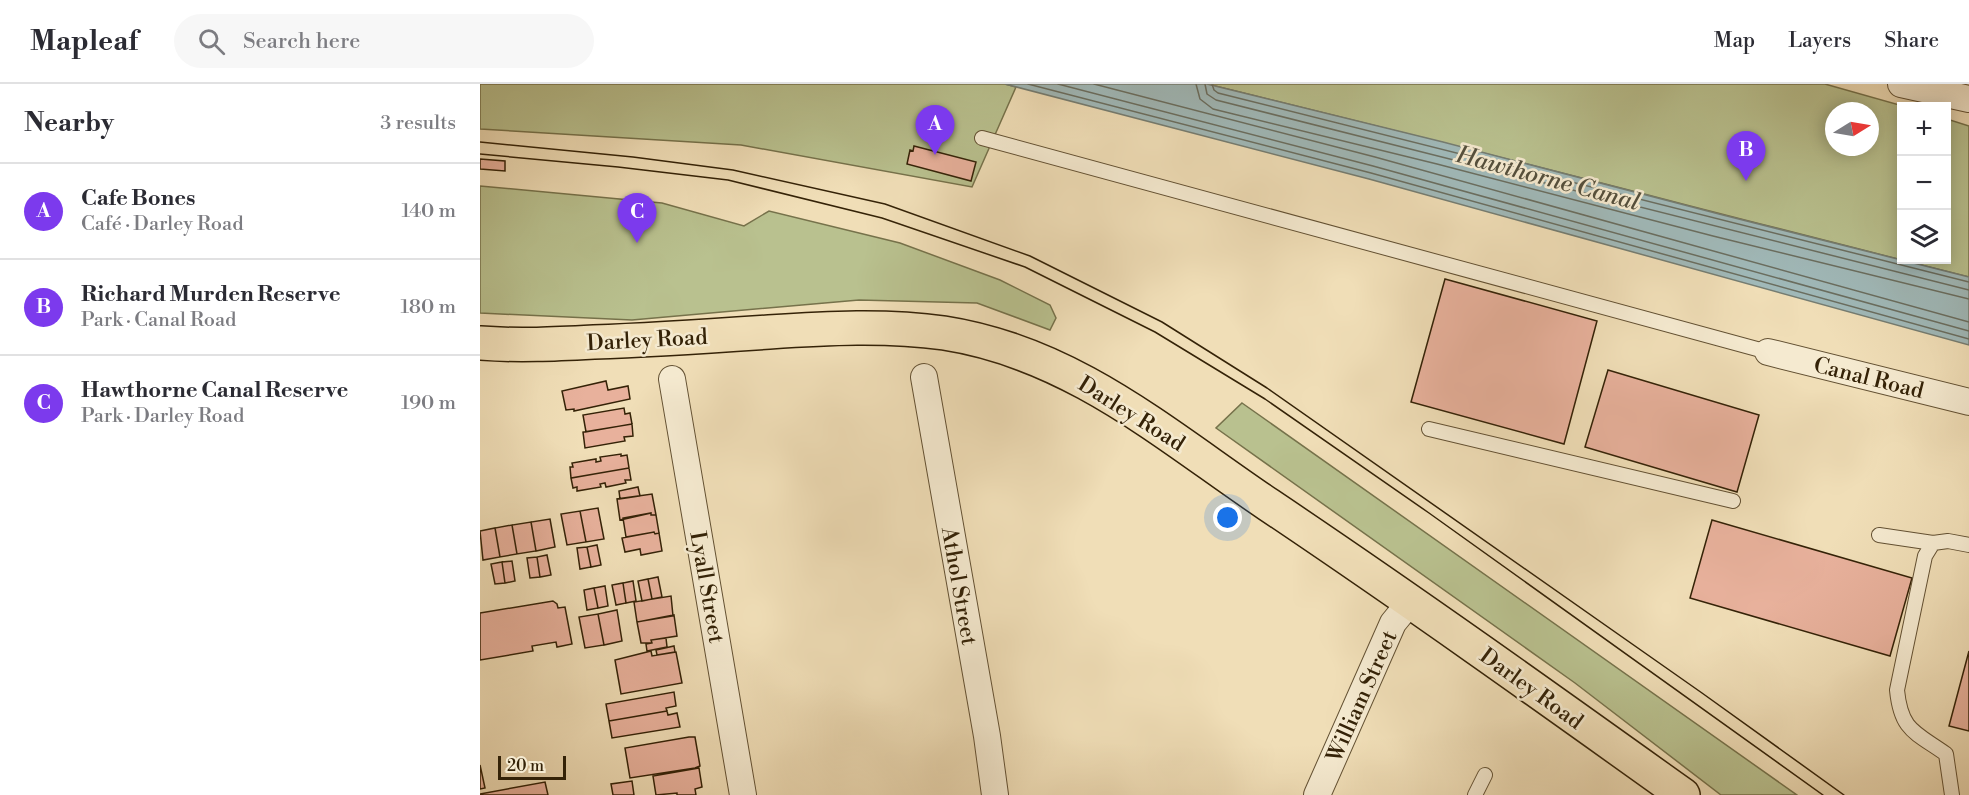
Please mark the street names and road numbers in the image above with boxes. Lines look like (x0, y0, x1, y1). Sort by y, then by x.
street label: Darley Road (586, 324, 709, 357)
street label: Canal Road (1811, 352, 1927, 405)
street label: Darley Road (1073, 371, 1190, 458)
street label: Athol Street (935, 524, 982, 648)
street label: Lyall Street (683, 529, 730, 645)
street label: William Street (1321, 626, 1404, 768)
street label: Darley Road (1474, 643, 1588, 736)

